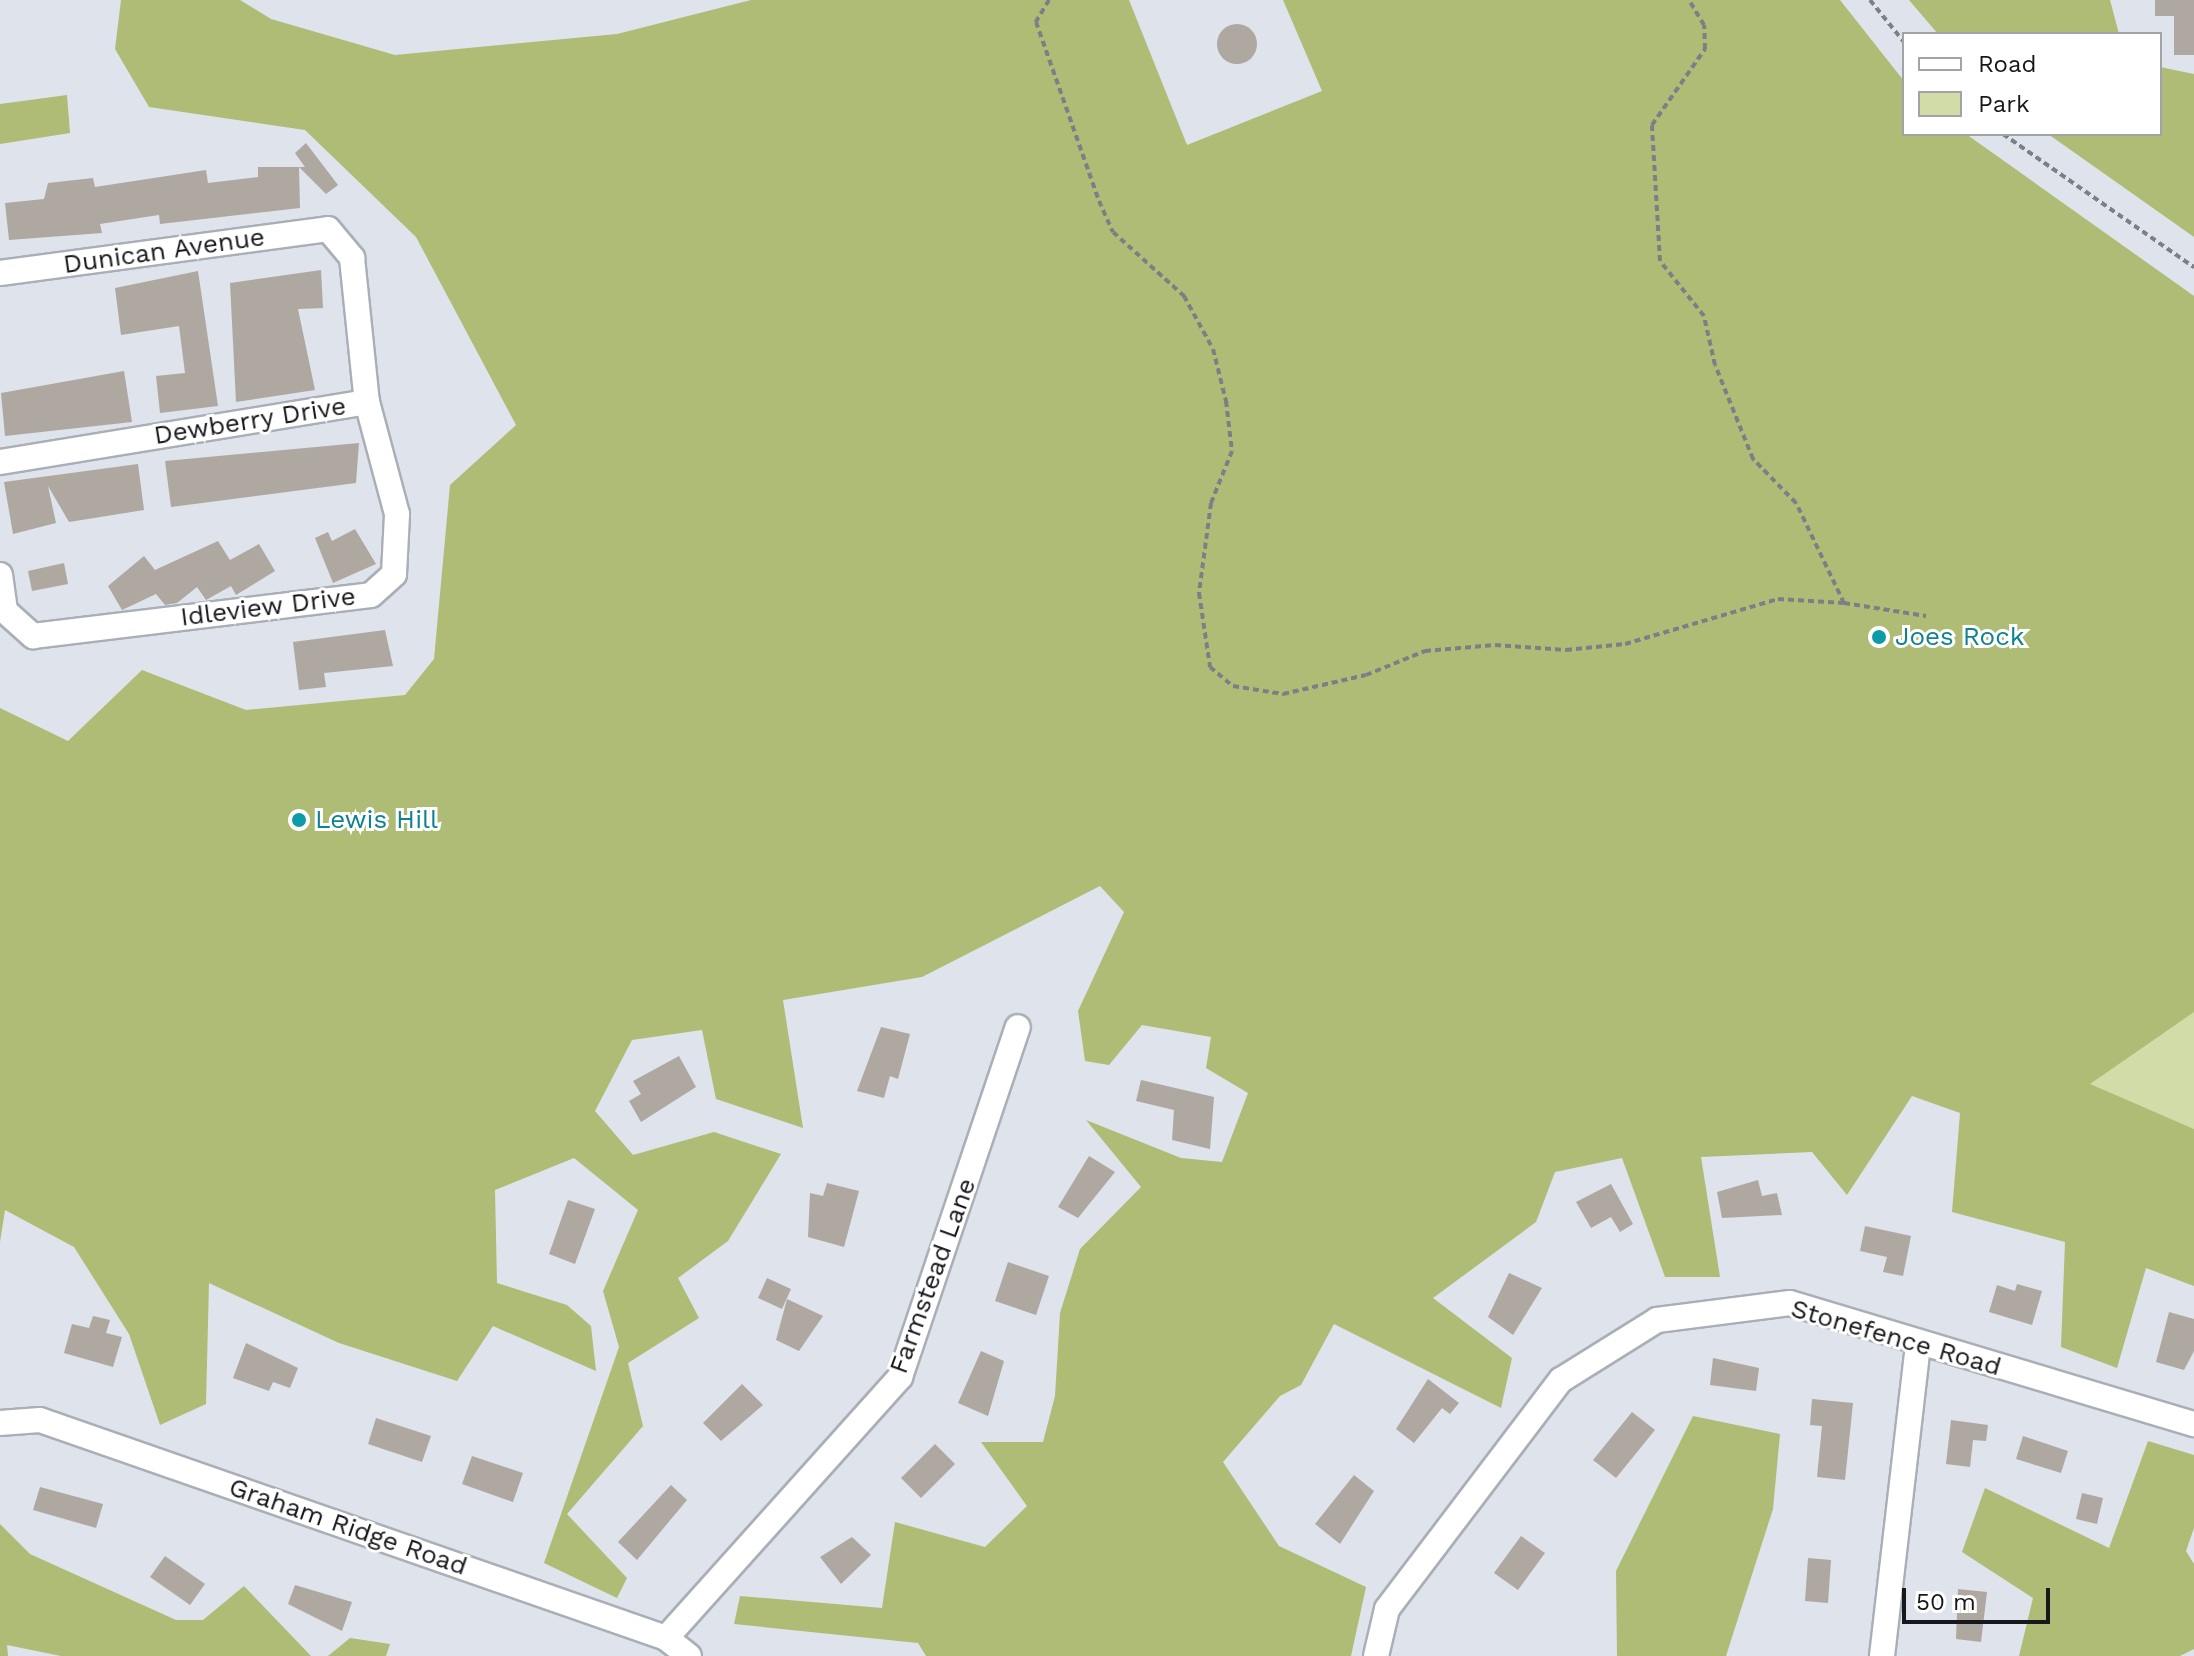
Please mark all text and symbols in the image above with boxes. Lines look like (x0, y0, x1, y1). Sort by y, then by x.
legend (1902, 32, 2162, 136)
text: Road (1978, 50, 2037, 78)
text: Park (1978, 90, 2030, 118)
street label: Dunican Avenue (61, 221, 267, 281)
street label: Dewberry Drive (151, 390, 349, 452)
street label: Idleview Drive (178, 581, 358, 633)
place label: Joes Rock (1895, 621, 2024, 653)
marker: Joes Rock (1870, 628, 1888, 646)
place label: Lewis Hill (315, 804, 438, 836)
marker: Lewis Hill (290, 811, 308, 829)
street label: Farmstead Lane (883, 1174, 983, 1378)
street label: Stonefence Road (1787, 1293, 2005, 1383)
street label: Graham Ridge Road (225, 1472, 471, 1582)
scale bar (1906, 1572, 2054, 1622)
text: 50 m (1916, 1588, 1976, 1616)

